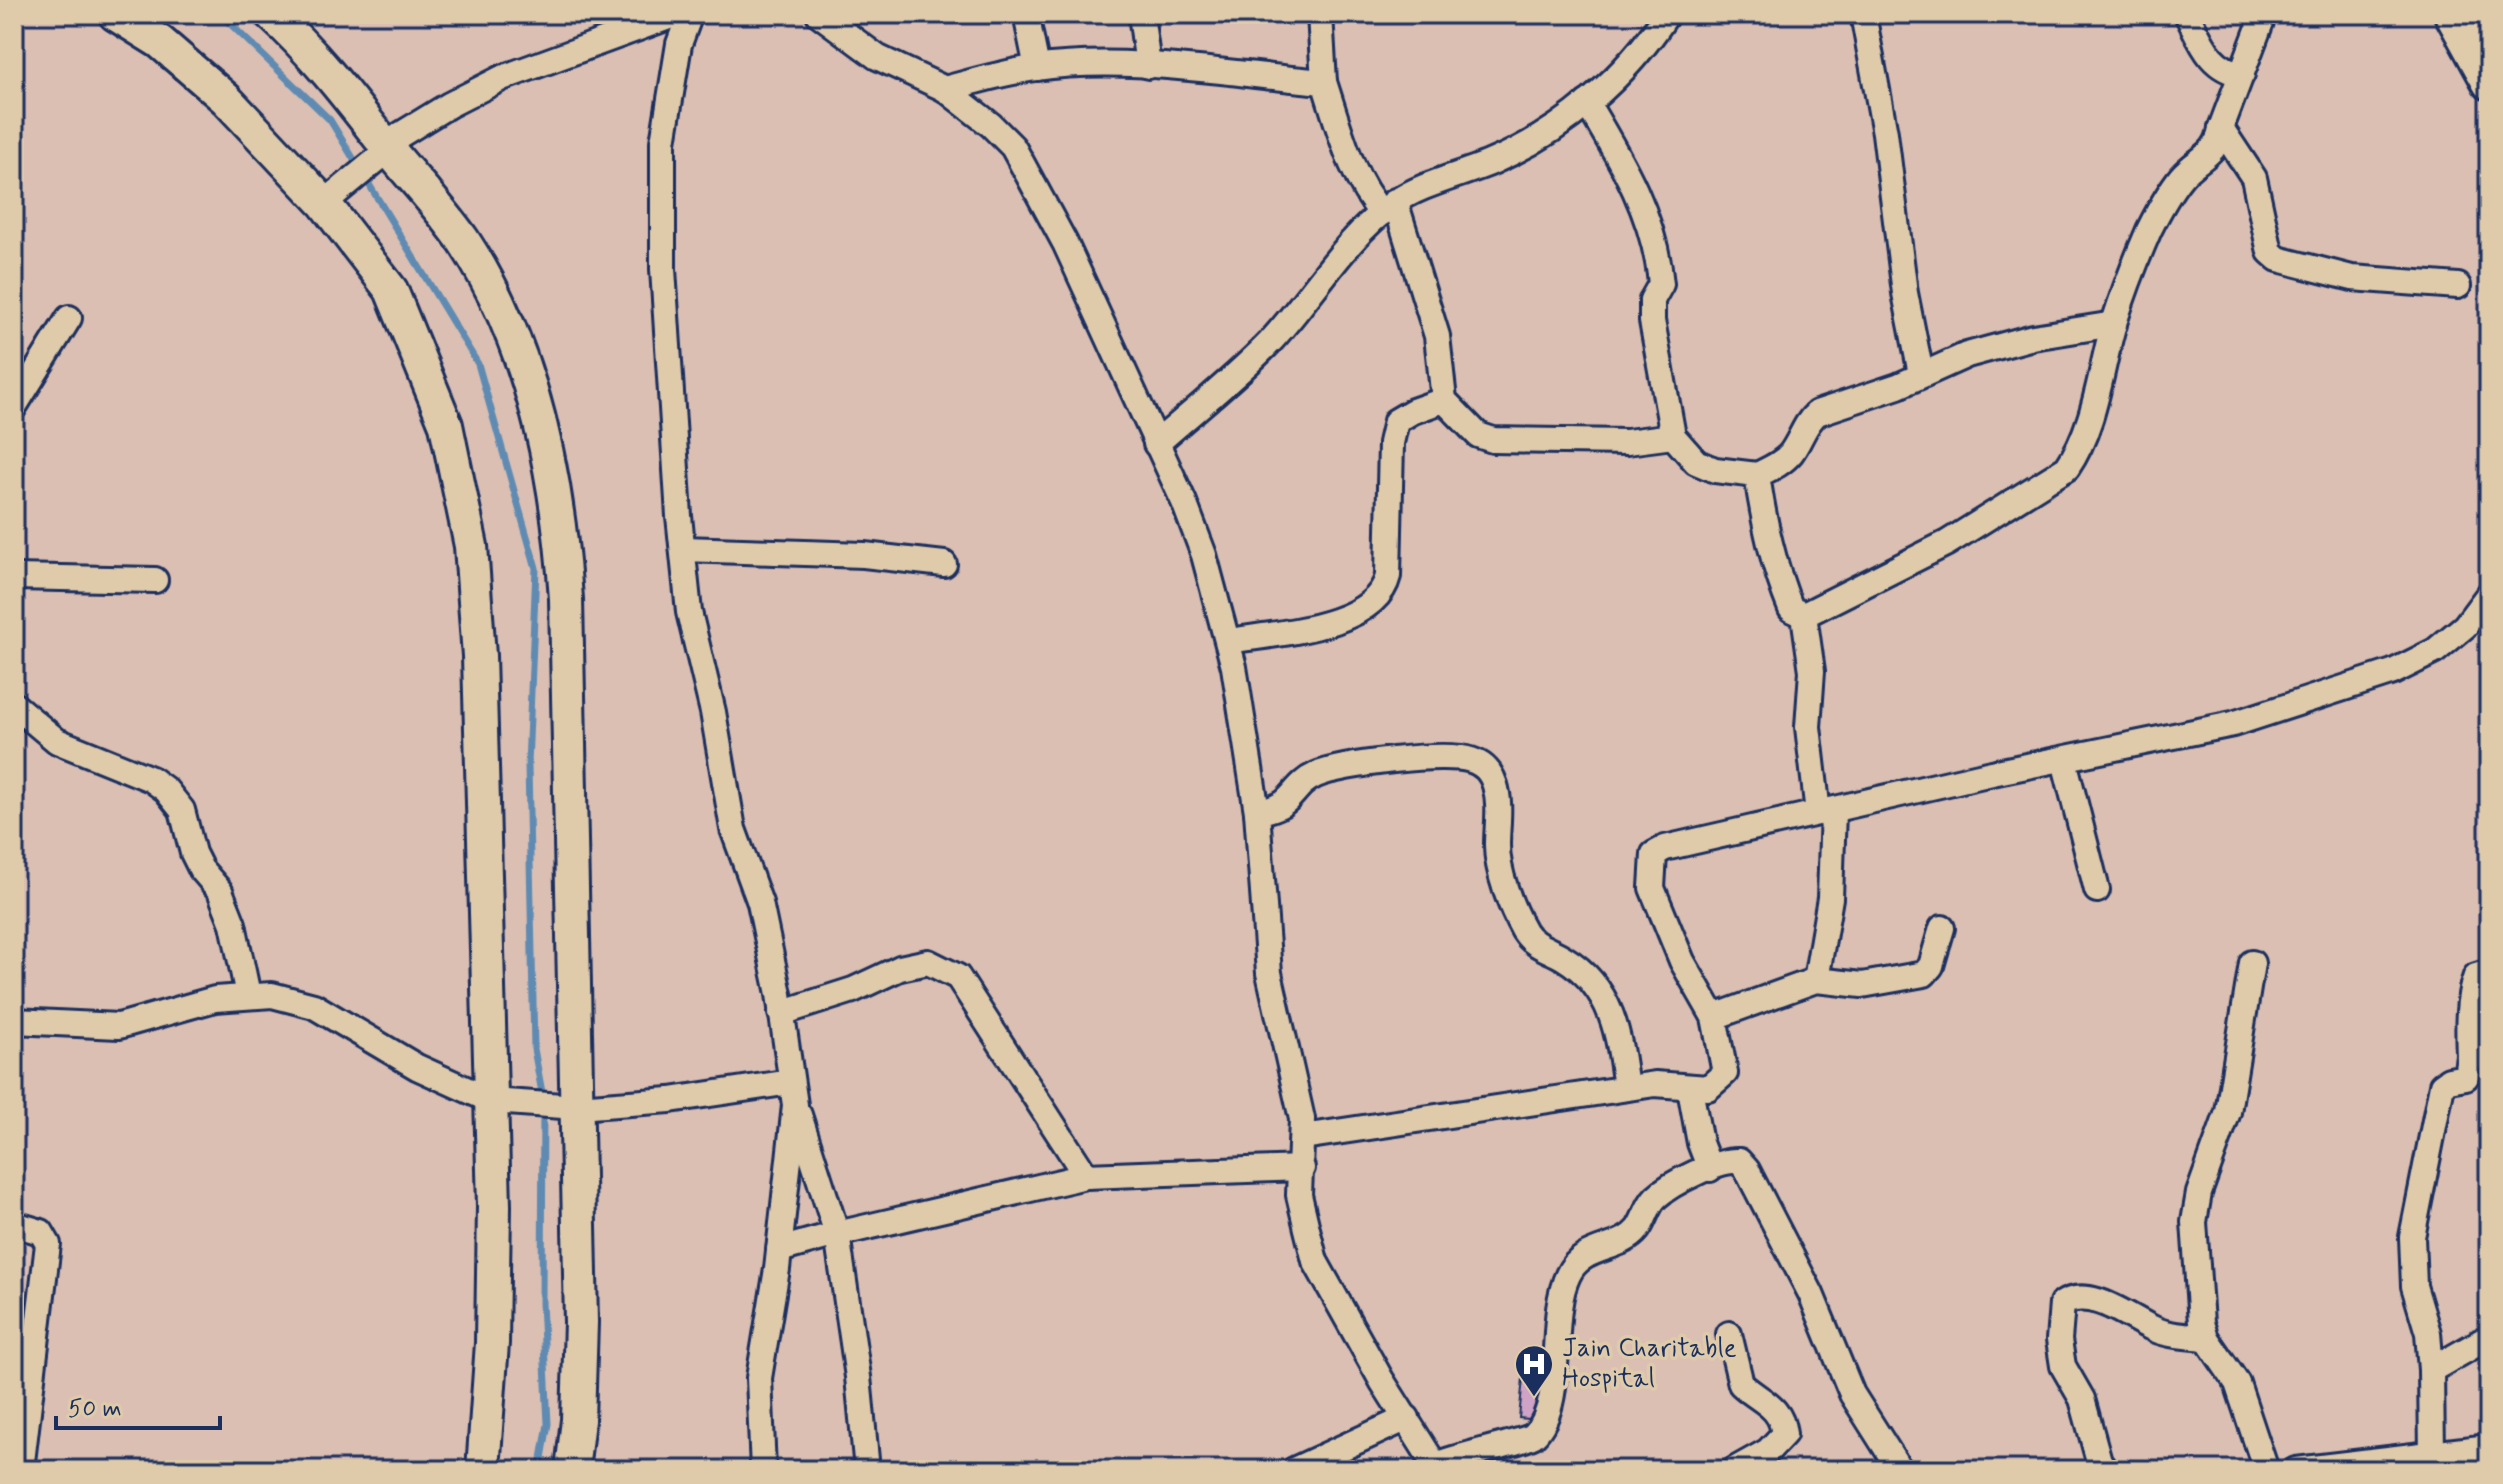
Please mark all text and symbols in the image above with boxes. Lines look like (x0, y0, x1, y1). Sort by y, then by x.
place label: Jain Charitable Hospital (1562, 1332, 1737, 1396)
hospital icon: Jain Charitable Hospital (1513, 1343, 1555, 1398)
scale bar (56, 1380, 220, 1430)
text: 50 m (68, 1394, 122, 1425)

